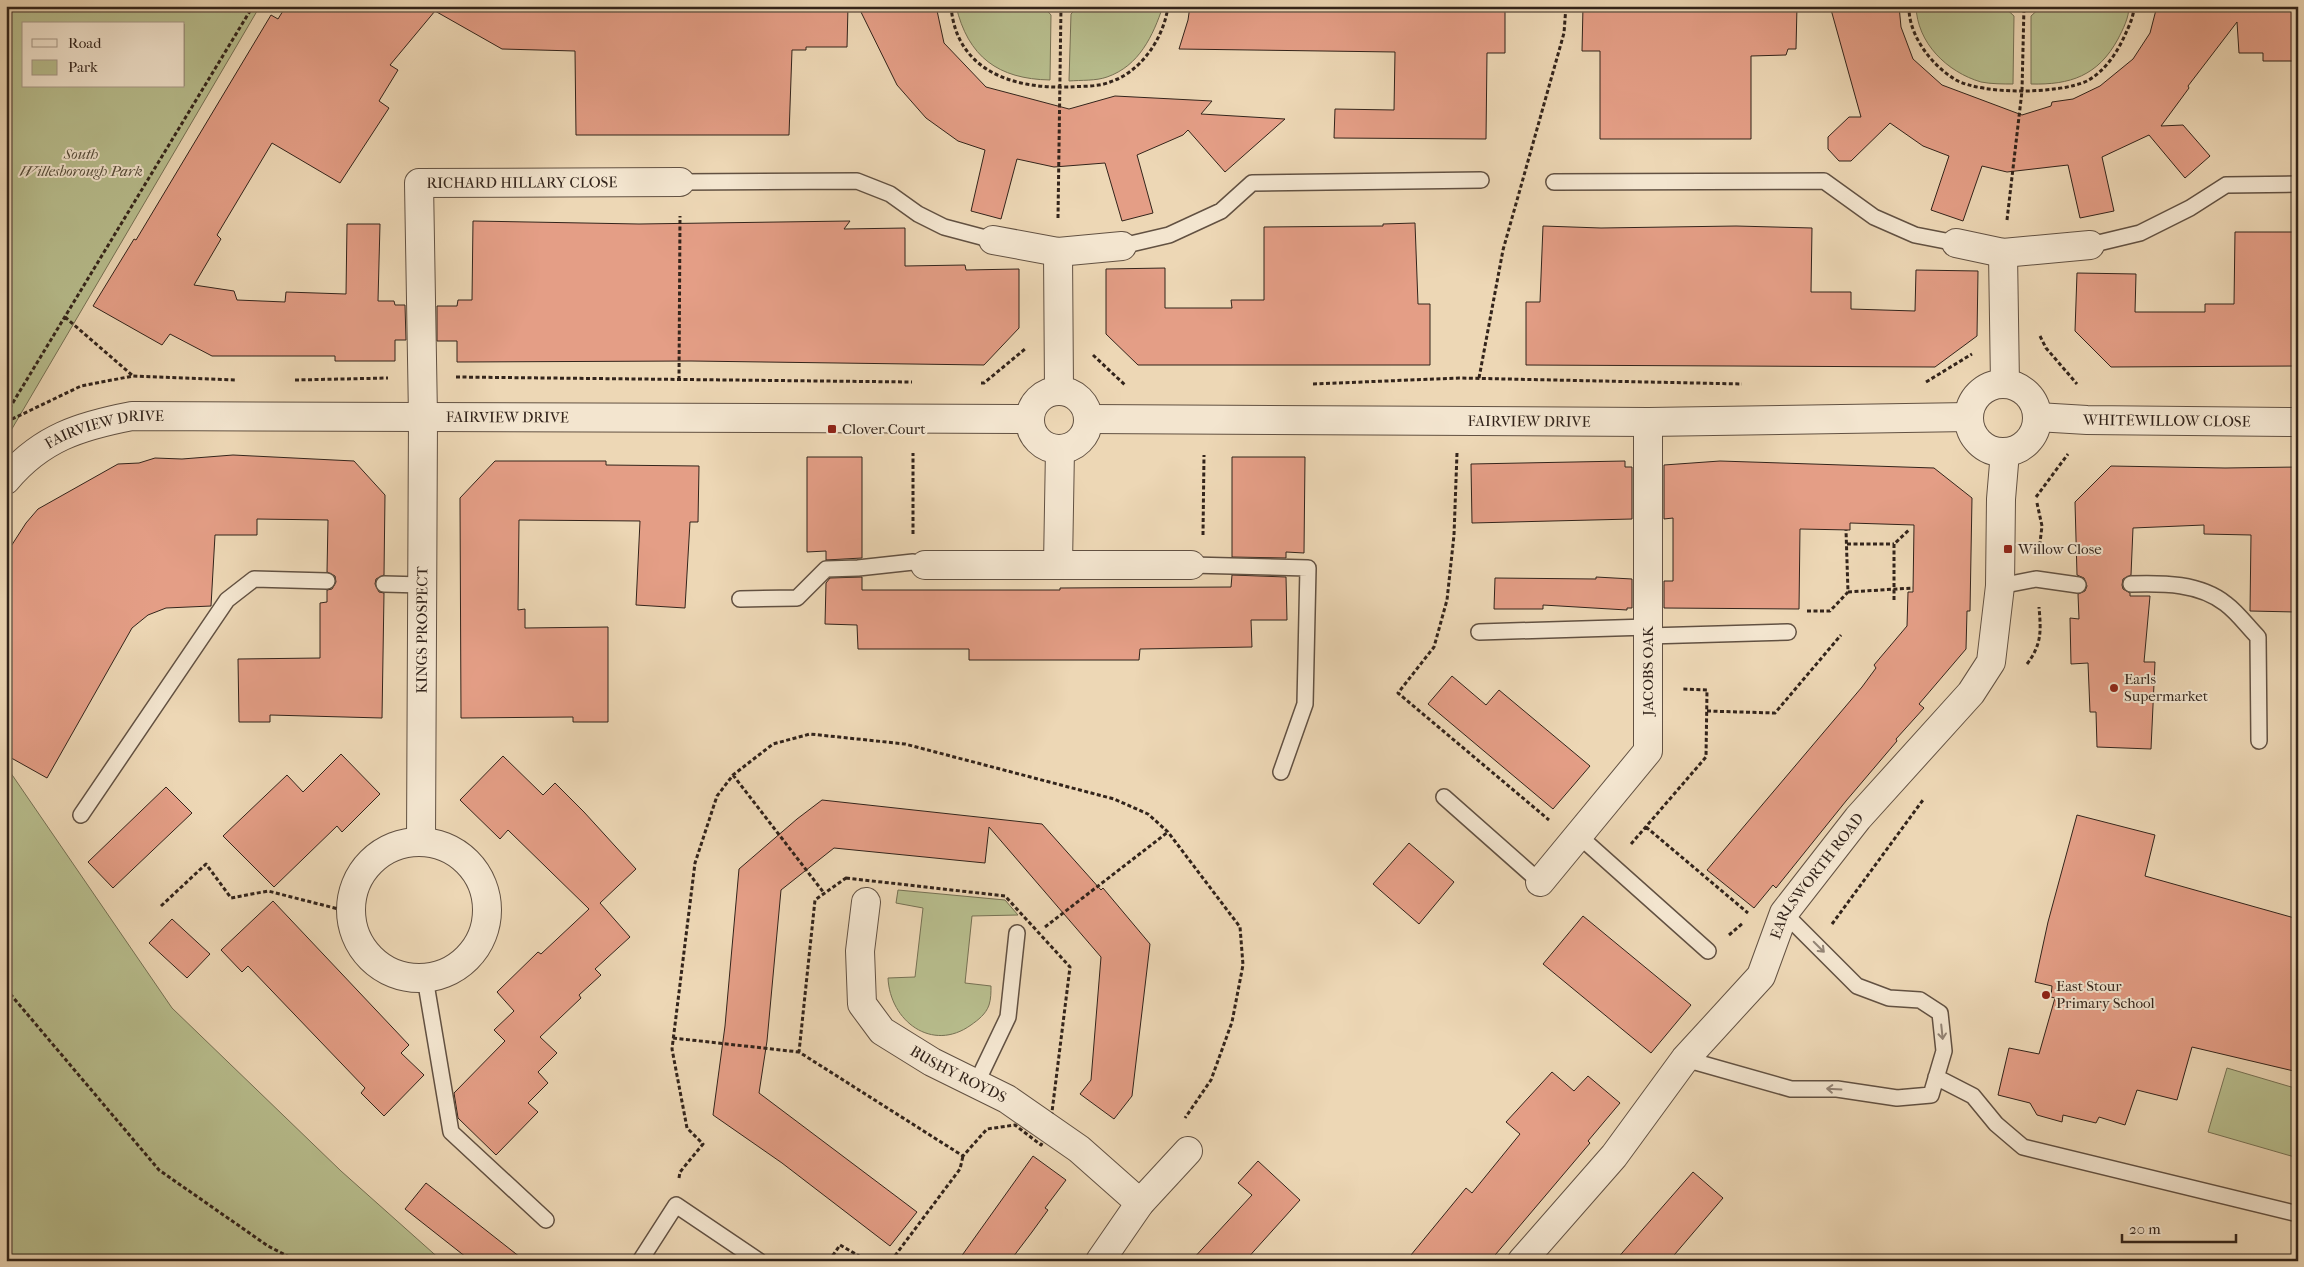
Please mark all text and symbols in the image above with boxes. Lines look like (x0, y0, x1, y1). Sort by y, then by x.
legend (22, 22, 185, 88)
text: Road (68, 34, 102, 52)
text: Park (68, 58, 98, 76)
park label: South Willesborough Park (19, 145, 143, 180)
street label: RICHARD HILLARY CLOSE (426, 173, 618, 192)
street label: FAIRVIEW DRIVE (41, 407, 164, 453)
street label: FAIRVIEW DRIVE (446, 408, 569, 426)
street label: WHITEWILLOW CLOSE (2082, 411, 2251, 431)
street label: FAIRVIEW DRIVE (1467, 412, 1591, 431)
place label: Clover Court (842, 420, 926, 438)
marker: Clover Court (826, 423, 838, 435)
place label: Willow Close (2017, 540, 2102, 558)
marker: Willow Close (2002, 543, 2014, 555)
street label: KINGS PROSPECT (413, 566, 431, 694)
street label: JACOBS OAK (1639, 625, 1657, 717)
place label: Earls Supermarket (2124, 670, 2209, 705)
marker: Earls Supermarket (2108, 682, 2120, 694)
street label: EARLSWORTH ROAD (1766, 809, 1868, 942)
one-way arrow (1813, 941, 1825, 953)
place label: East Stour Primary School (2056, 977, 2155, 1012)
marker: East Stour Primary School (2040, 989, 2052, 1001)
one-way arrow (1937, 1024, 1947, 1040)
street label: BUSHY ROYDS (907, 1042, 1010, 1107)
one-way arrow (1826, 1085, 1842, 1094)
scale bar (2122, 1212, 2235, 1244)
text: 20 m (2129, 1220, 2161, 1238)

